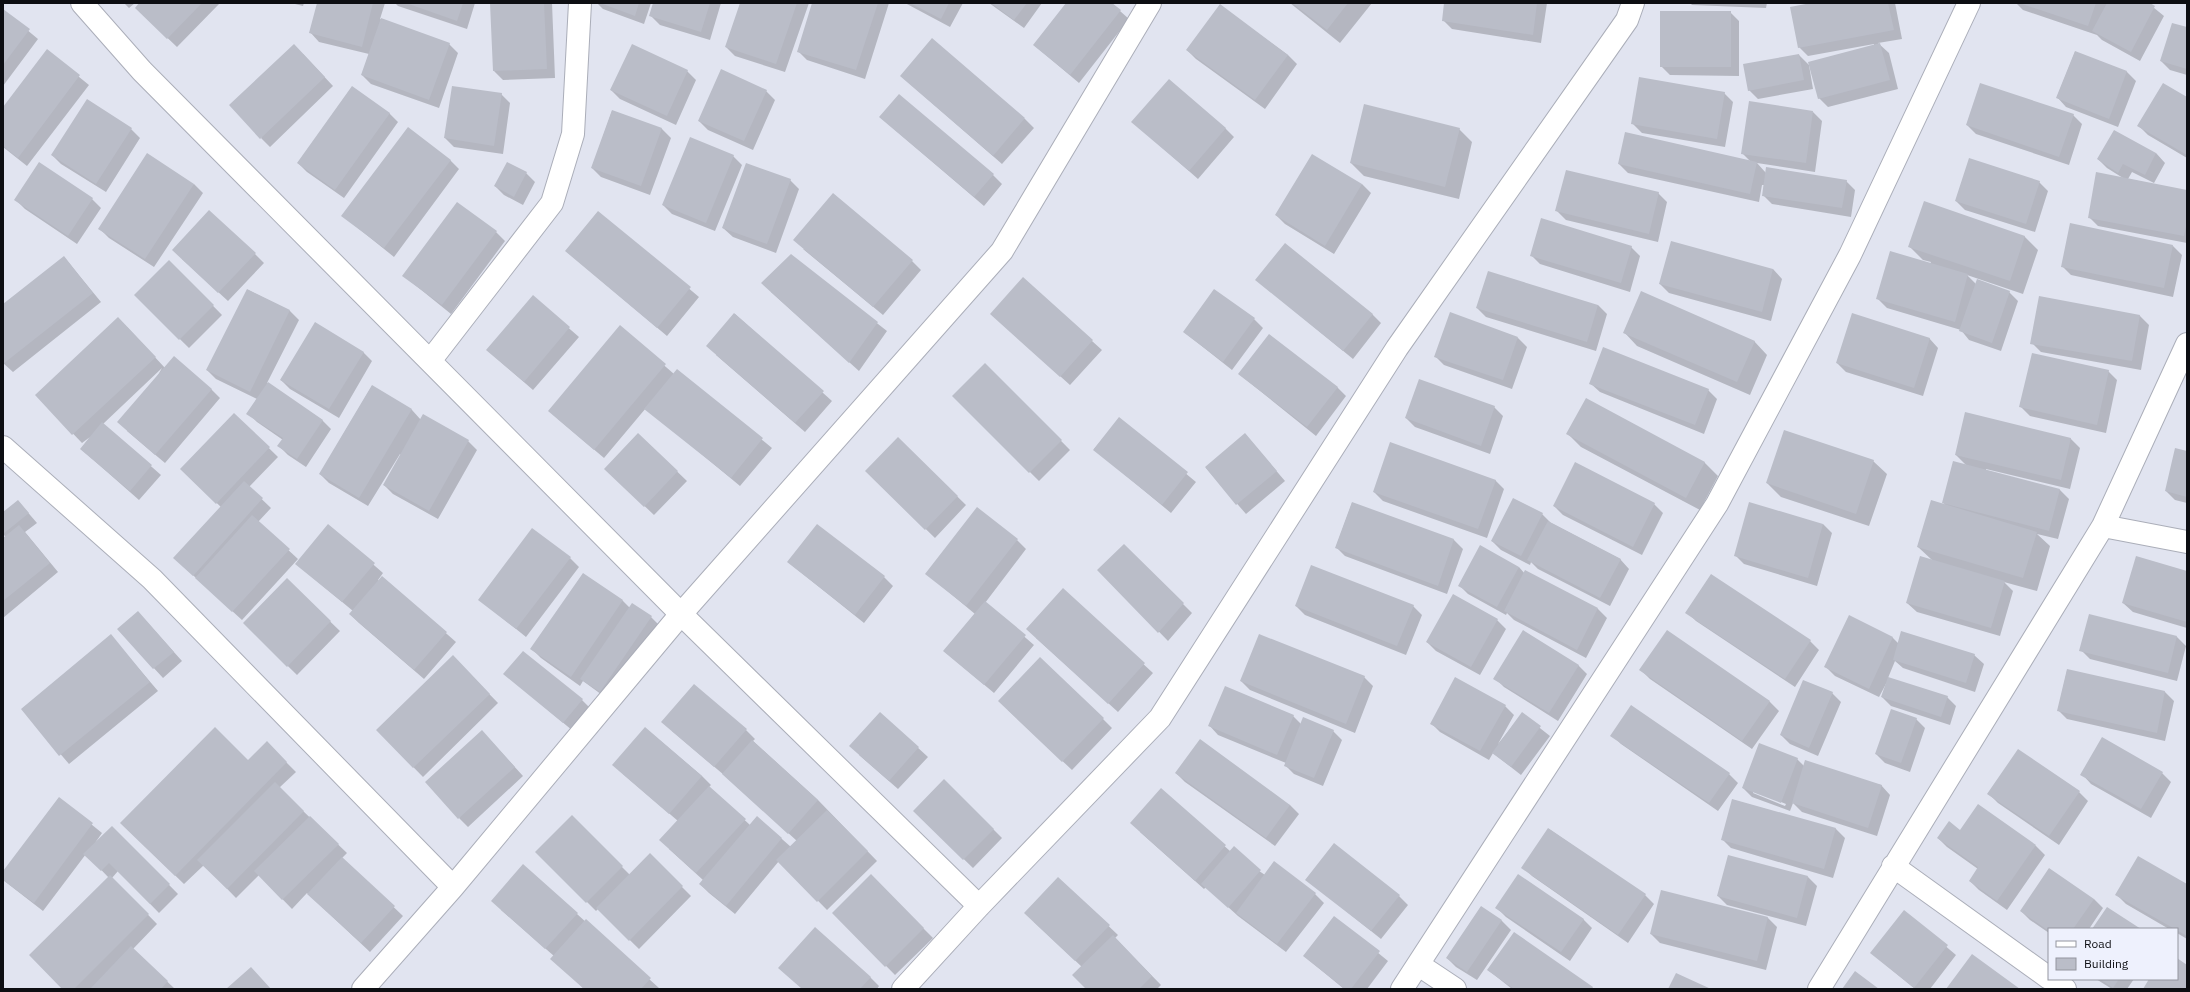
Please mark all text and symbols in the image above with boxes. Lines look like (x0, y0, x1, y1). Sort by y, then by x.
legend (2048, 928, 2178, 980)
text: Road (2084, 936, 2112, 951)
text: Building (2084, 956, 2129, 971)

